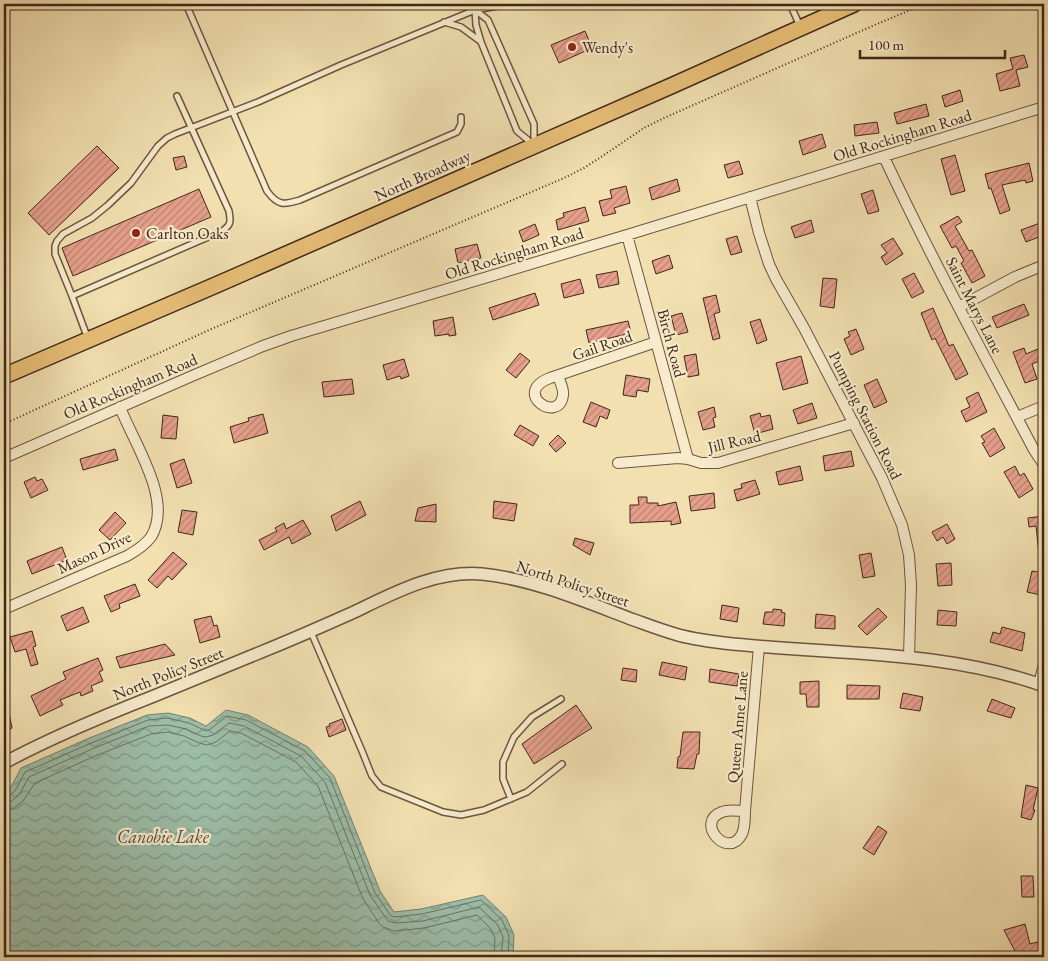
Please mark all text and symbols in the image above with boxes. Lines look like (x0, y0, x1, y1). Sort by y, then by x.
scale bar (860, 28, 1006, 60)
text: 100 m (868, 35, 905, 54)
place label: Wendy's (582, 37, 633, 58)
marker: Wendy's (566, 41, 578, 53)
street label: Old Rockingham Road (830, 104, 975, 167)
street label: North Broadway (371, 144, 475, 206)
street label: Old Rockingham Road (442, 222, 587, 285)
place label: Carlton Oaks (146, 223, 229, 244)
marker: Carlton Oaks (130, 227, 142, 239)
street label: Saint Marys Lane (941, 253, 1008, 357)
street label: Birch Road (652, 307, 691, 381)
street label: Gail Road (569, 325, 636, 366)
street label: Pumping Station Road (824, 347, 907, 484)
street label: Old Rockingham Road (60, 348, 201, 424)
street label: Jill Road (704, 425, 764, 458)
street label: Mason Drive (54, 526, 135, 579)
street label: North Policy Street (514, 555, 632, 612)
street label: North Policy Street (110, 642, 227, 705)
street label: Queen Anne Lane (722, 670, 753, 784)
water label: Canobie Lake (117, 825, 210, 848)

